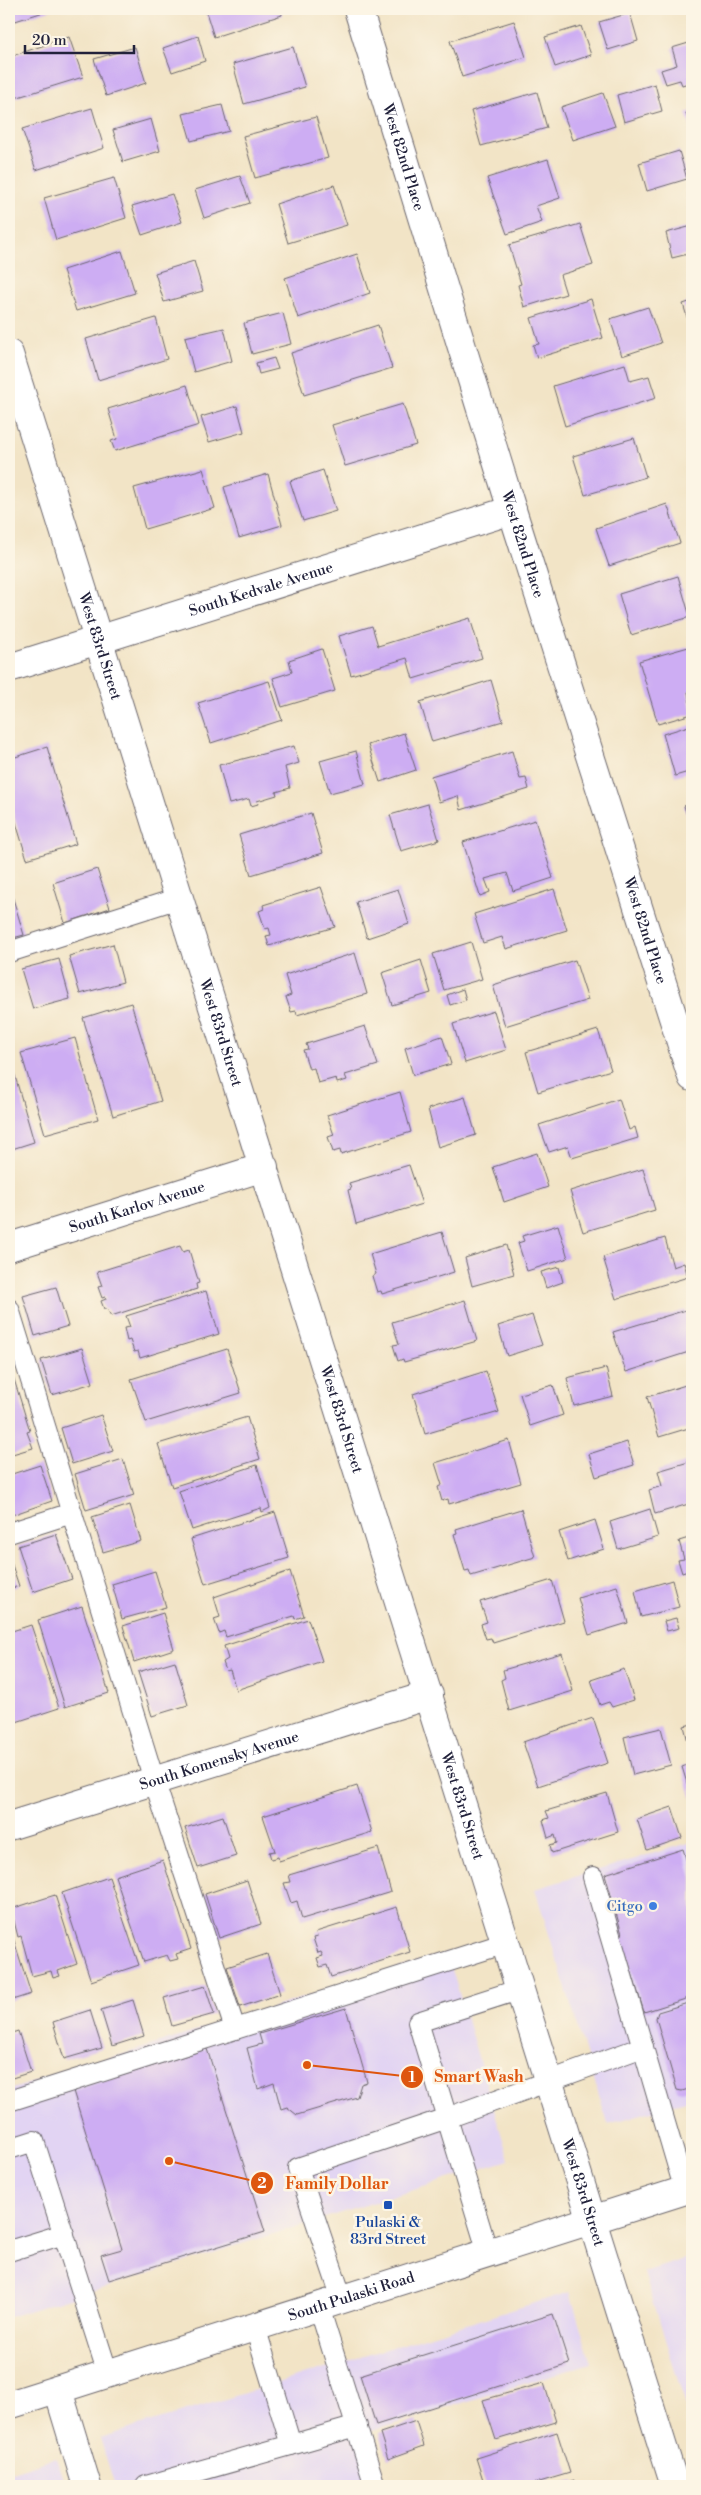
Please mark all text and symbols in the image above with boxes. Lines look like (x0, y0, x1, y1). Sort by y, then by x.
scale bar (25, 22, 134, 54)
text: 20 m (32, 31, 67, 50)
street label: West 82nd Place (377, 100, 428, 213)
street label: West 82nd Place (496, 488, 548, 600)
street label: South Kedvale Avenue (187, 558, 335, 621)
street label: West 83rd Street (74, 589, 126, 703)
street label: West 82nd Place (619, 874, 671, 986)
street label: West 83rd Street (195, 976, 246, 1090)
street label: South Karlov Avenue (67, 1177, 207, 1238)
street label: West 83rd Street (315, 1362, 367, 1476)
street label: South Komensky Avenue (137, 1727, 301, 1795)
street label: West 83rd Street (436, 1749, 488, 1863)
place label: Citgo (606, 1897, 643, 1916)
marker: Citgo (647, 1900, 659, 1912)
callout: Smart Wash (399, 2061, 534, 2092)
text: Smart Wash (434, 2067, 524, 2087)
text: 1 (408, 2068, 416, 2087)
street label: West 83rd Street (557, 2135, 609, 2249)
callout: Family Dollar (250, 2168, 398, 2199)
text: 2 (257, 2174, 267, 2193)
text: Family Dollar (285, 2174, 389, 2194)
marker: Pulaski & 83rd Street (382, 2199, 394, 2211)
place label: Pulaski & 83rd Street (350, 2213, 427, 2249)
street label: South Pulaski Road (286, 2268, 417, 2326)

